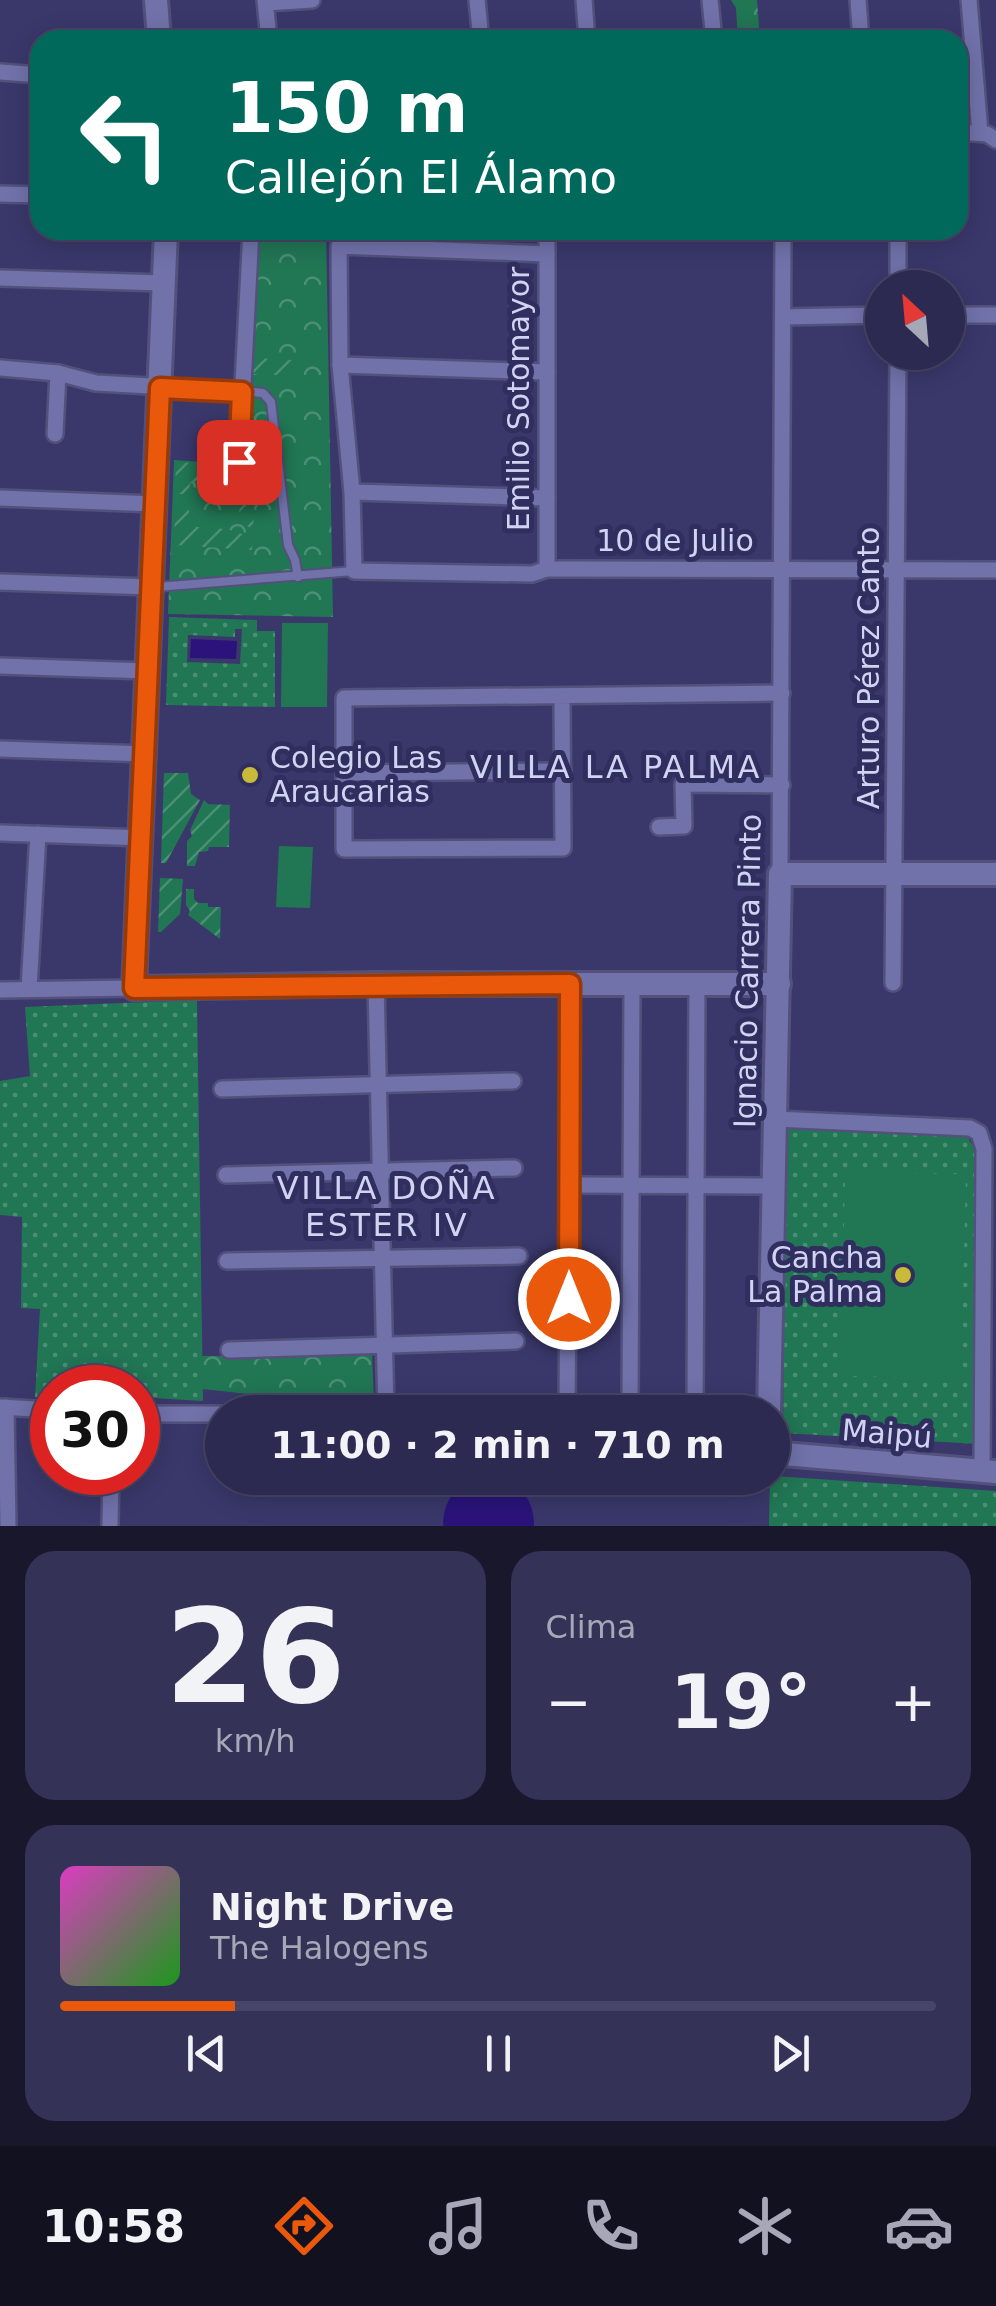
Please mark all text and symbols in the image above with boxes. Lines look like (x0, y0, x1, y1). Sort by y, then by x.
text: 150 m (225, 67, 468, 149)
icon: left (60, 70, 190, 200)
text: Callejón El Álamo (225, 151, 617, 204)
street label: Emilio Sotomayor (501, 266, 536, 531)
north arrow (865, 270, 965, 370)
map controls (865, 270, 965, 370)
pin (197, 420, 282, 505)
icon: arrive (212, 435, 267, 490)
street label: 10 de Julio (596, 523, 754, 558)
street label: Arturo Pérez Canto (851, 527, 886, 809)
place label: Colegio Las Araucarias (270, 740, 442, 809)
district label: VILLA LA PALMA (470, 748, 762, 786)
marker: Colegio Las Araucarias (239, 764, 261, 786)
street label: Ignacio Carrera Pinto (727, 813, 768, 1128)
district label: VILLA DOÑA ESTER IV (277, 1169, 497, 1244)
place label: Cancha La Palma (747, 1240, 883, 1309)
position arrow (517, 1247, 621, 1351)
marker: Cancha La Palma (892, 1264, 914, 1286)
speed limit sign: 30 (30, 1365, 160, 1495)
street label: Maipú (840, 1412, 934, 1455)
text: 11:00 · 2 min · 710 m (270, 1423, 725, 1467)
text: 26 (165, 1581, 346, 1733)
text: Clima (546, 1608, 636, 1646)
text: 19° (670, 1658, 812, 1746)
text: − (546, 1670, 592, 1734)
text: + (890, 1670, 936, 1734)
text: km/h (215, 1722, 296, 1760)
text: Night Drive (210, 1885, 454, 1929)
text: The Halogens (210, 1929, 429, 1967)
icon: previous (179, 2026, 234, 2081)
icon: pause (471, 2026, 526, 2081)
icon: next (763, 2026, 818, 2081)
icon: directions (269, 2191, 339, 2261)
icon: music (423, 2191, 493, 2261)
icon: phone (576, 2191, 646, 2261)
icon: climate (730, 2191, 800, 2261)
icon: car (884, 2191, 954, 2261)
text: 10:58 (42, 2200, 185, 2253)

